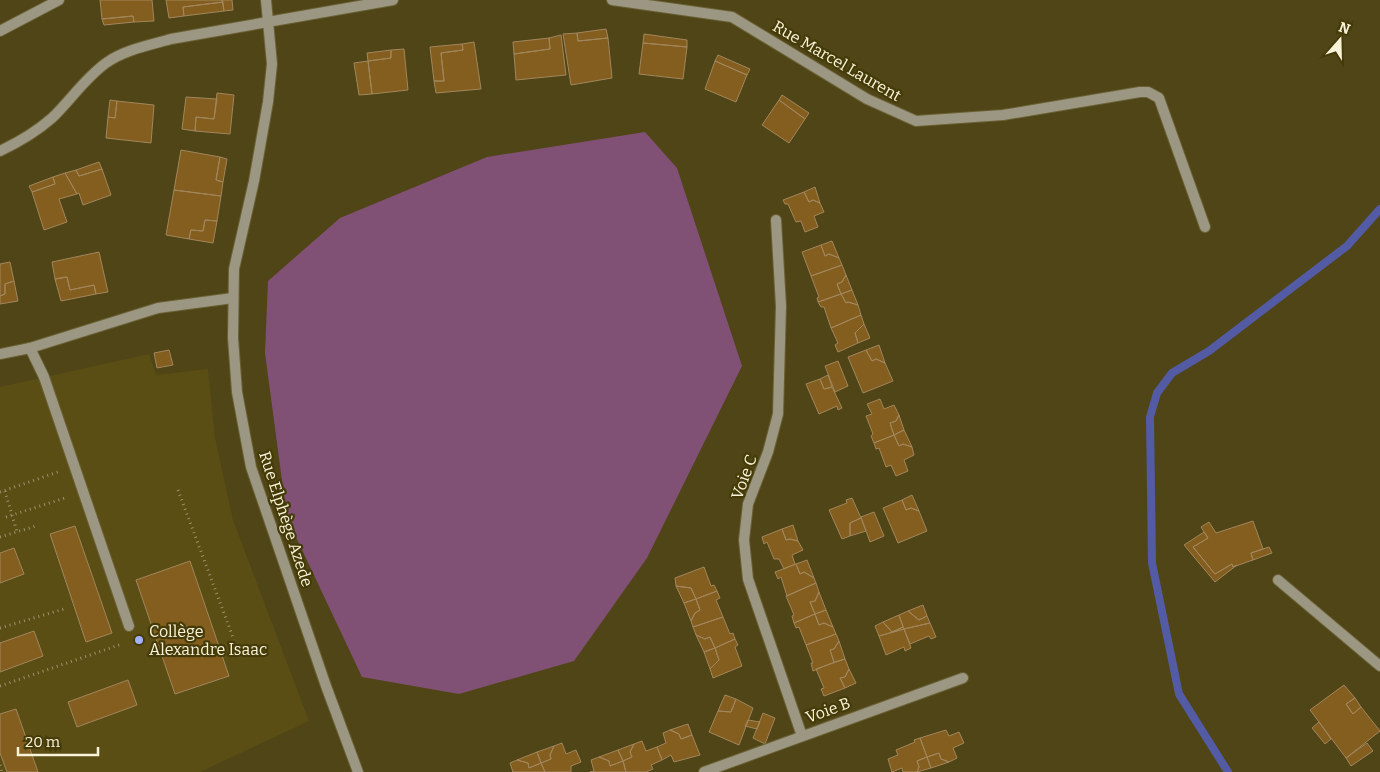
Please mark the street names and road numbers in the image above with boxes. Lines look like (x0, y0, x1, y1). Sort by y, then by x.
street label: Rue Marcel Laurent (770, 17, 905, 106)
street label: Rue Elphège Azede (255, 449, 317, 589)
street label: Voie C (727, 452, 761, 502)
street label: Voie B (803, 693, 853, 727)

